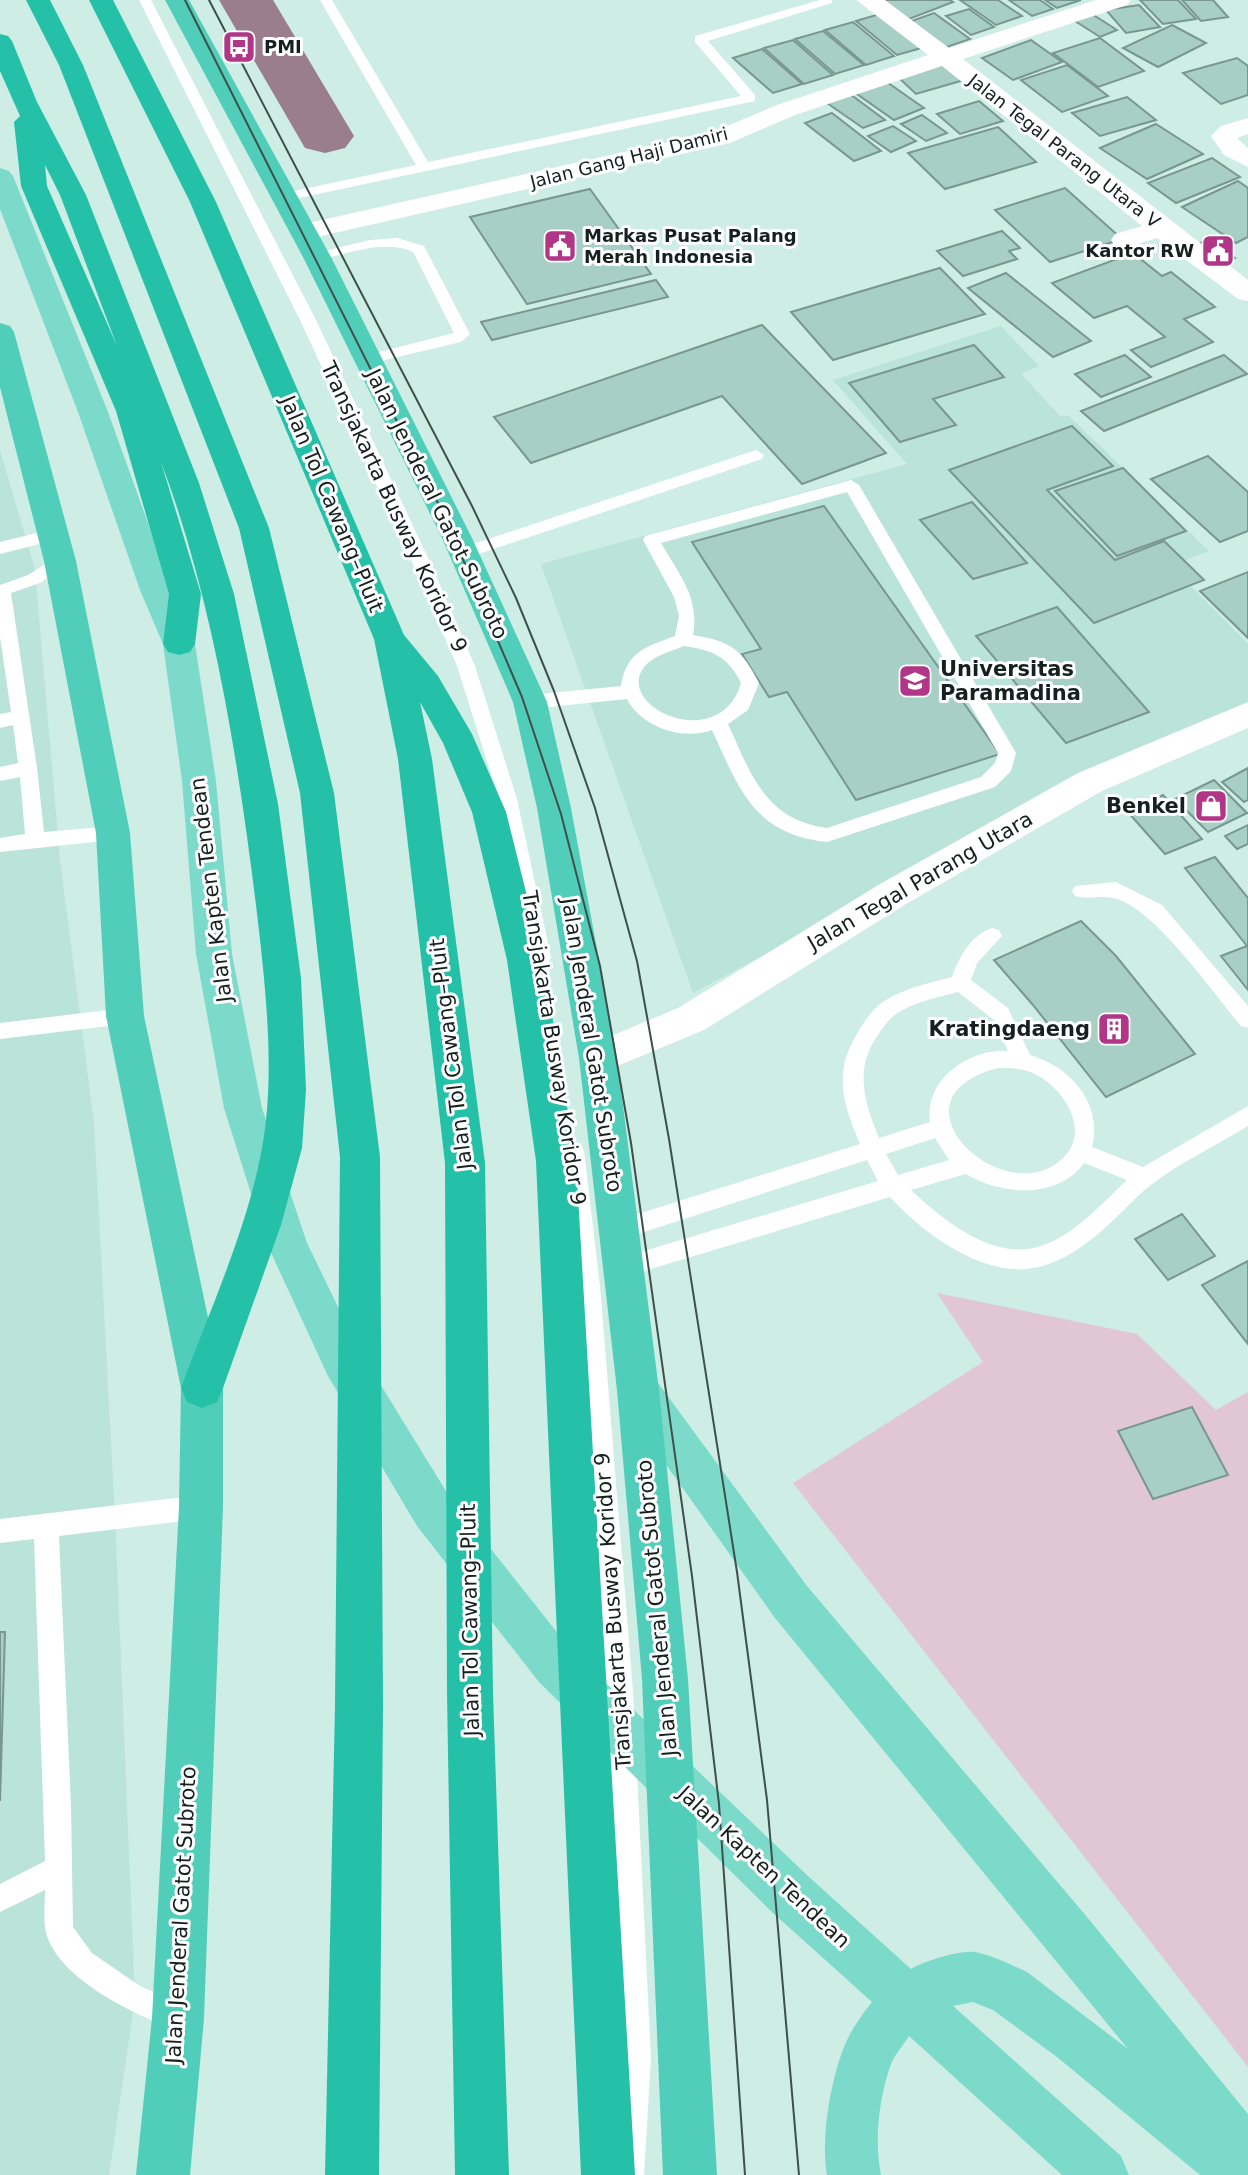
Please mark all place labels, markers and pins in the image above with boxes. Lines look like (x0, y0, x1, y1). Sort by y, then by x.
bus stop icon: PMI (220, 28, 258, 66)
place label: PMI (264, 36, 302, 57)
place label: Markas Pusat Palang Merah Indonesia (584, 225, 797, 267)
public building icon: Markas Pusat Palang Merah Indonesia (541, 227, 579, 265)
public building icon: Kantor RW (1199, 232, 1237, 270)
place label: Kantor RW (1085, 240, 1194, 261)
place label: Universitas Paramadina (940, 657, 1081, 705)
school or university icon: Universitas Paramadina (896, 662, 934, 700)
shop icon: Benkel (1192, 787, 1230, 825)
place label: Benkel (1106, 794, 1186, 818)
building icon: Kratingdaeng (1095, 1010, 1133, 1048)
place label: Kratingdaeng (929, 1017, 1090, 1041)

